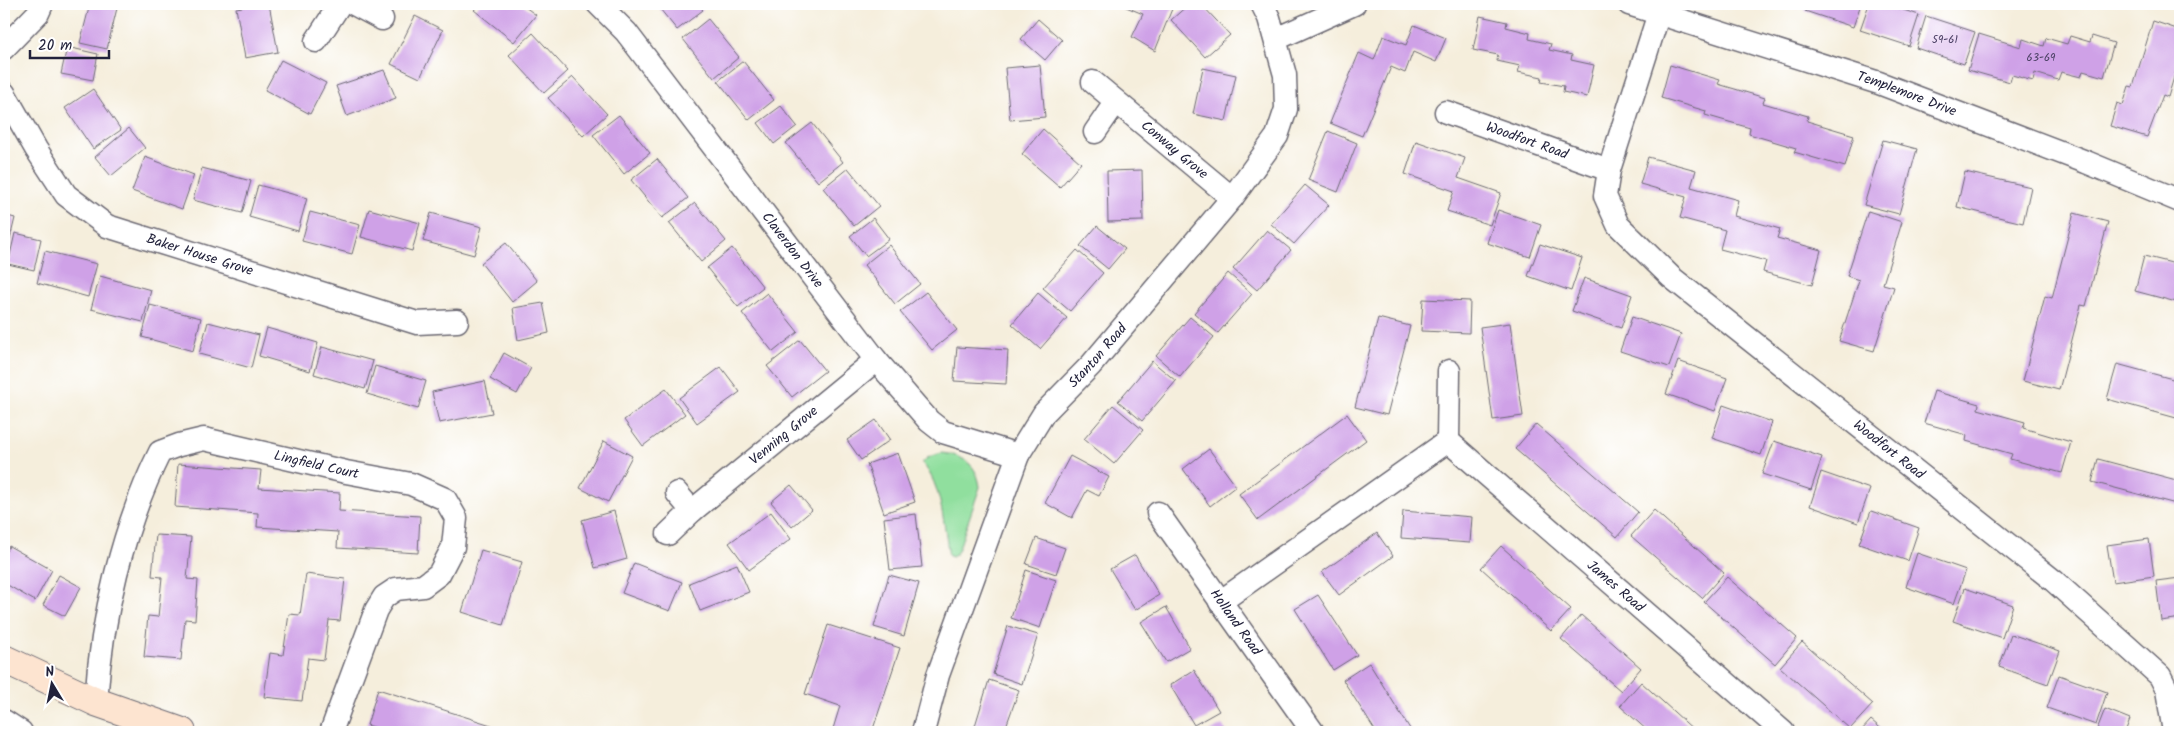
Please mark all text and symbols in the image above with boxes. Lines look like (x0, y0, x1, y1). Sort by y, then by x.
scale bar (30, 28, 109, 60)
house number: 59-61 (1932, 31, 1958, 49)
text: 20 m (38, 34, 72, 58)
house number: 63-69 (2027, 49, 2056, 67)
street label: Templemore Drive (1854, 66, 1960, 123)
street label: Conway Grove (1136, 115, 1214, 185)
street label: Woodfort Road (1483, 116, 1572, 166)
street label: Claverdon Drive (756, 207, 829, 294)
street label: Baker House Grove (144, 228, 257, 282)
street label: Stanton Road (1063, 318, 1133, 393)
street label: Venning Grove (745, 400, 824, 471)
street label: Woodfort Road (1848, 414, 1930, 486)
street label: Lingfield Court (272, 445, 361, 485)
street label: James Road (1582, 555, 1650, 619)
street label: Holland Road (1204, 584, 1267, 661)
north arrow (28, 658, 78, 708)
text: N (44, 661, 56, 684)

